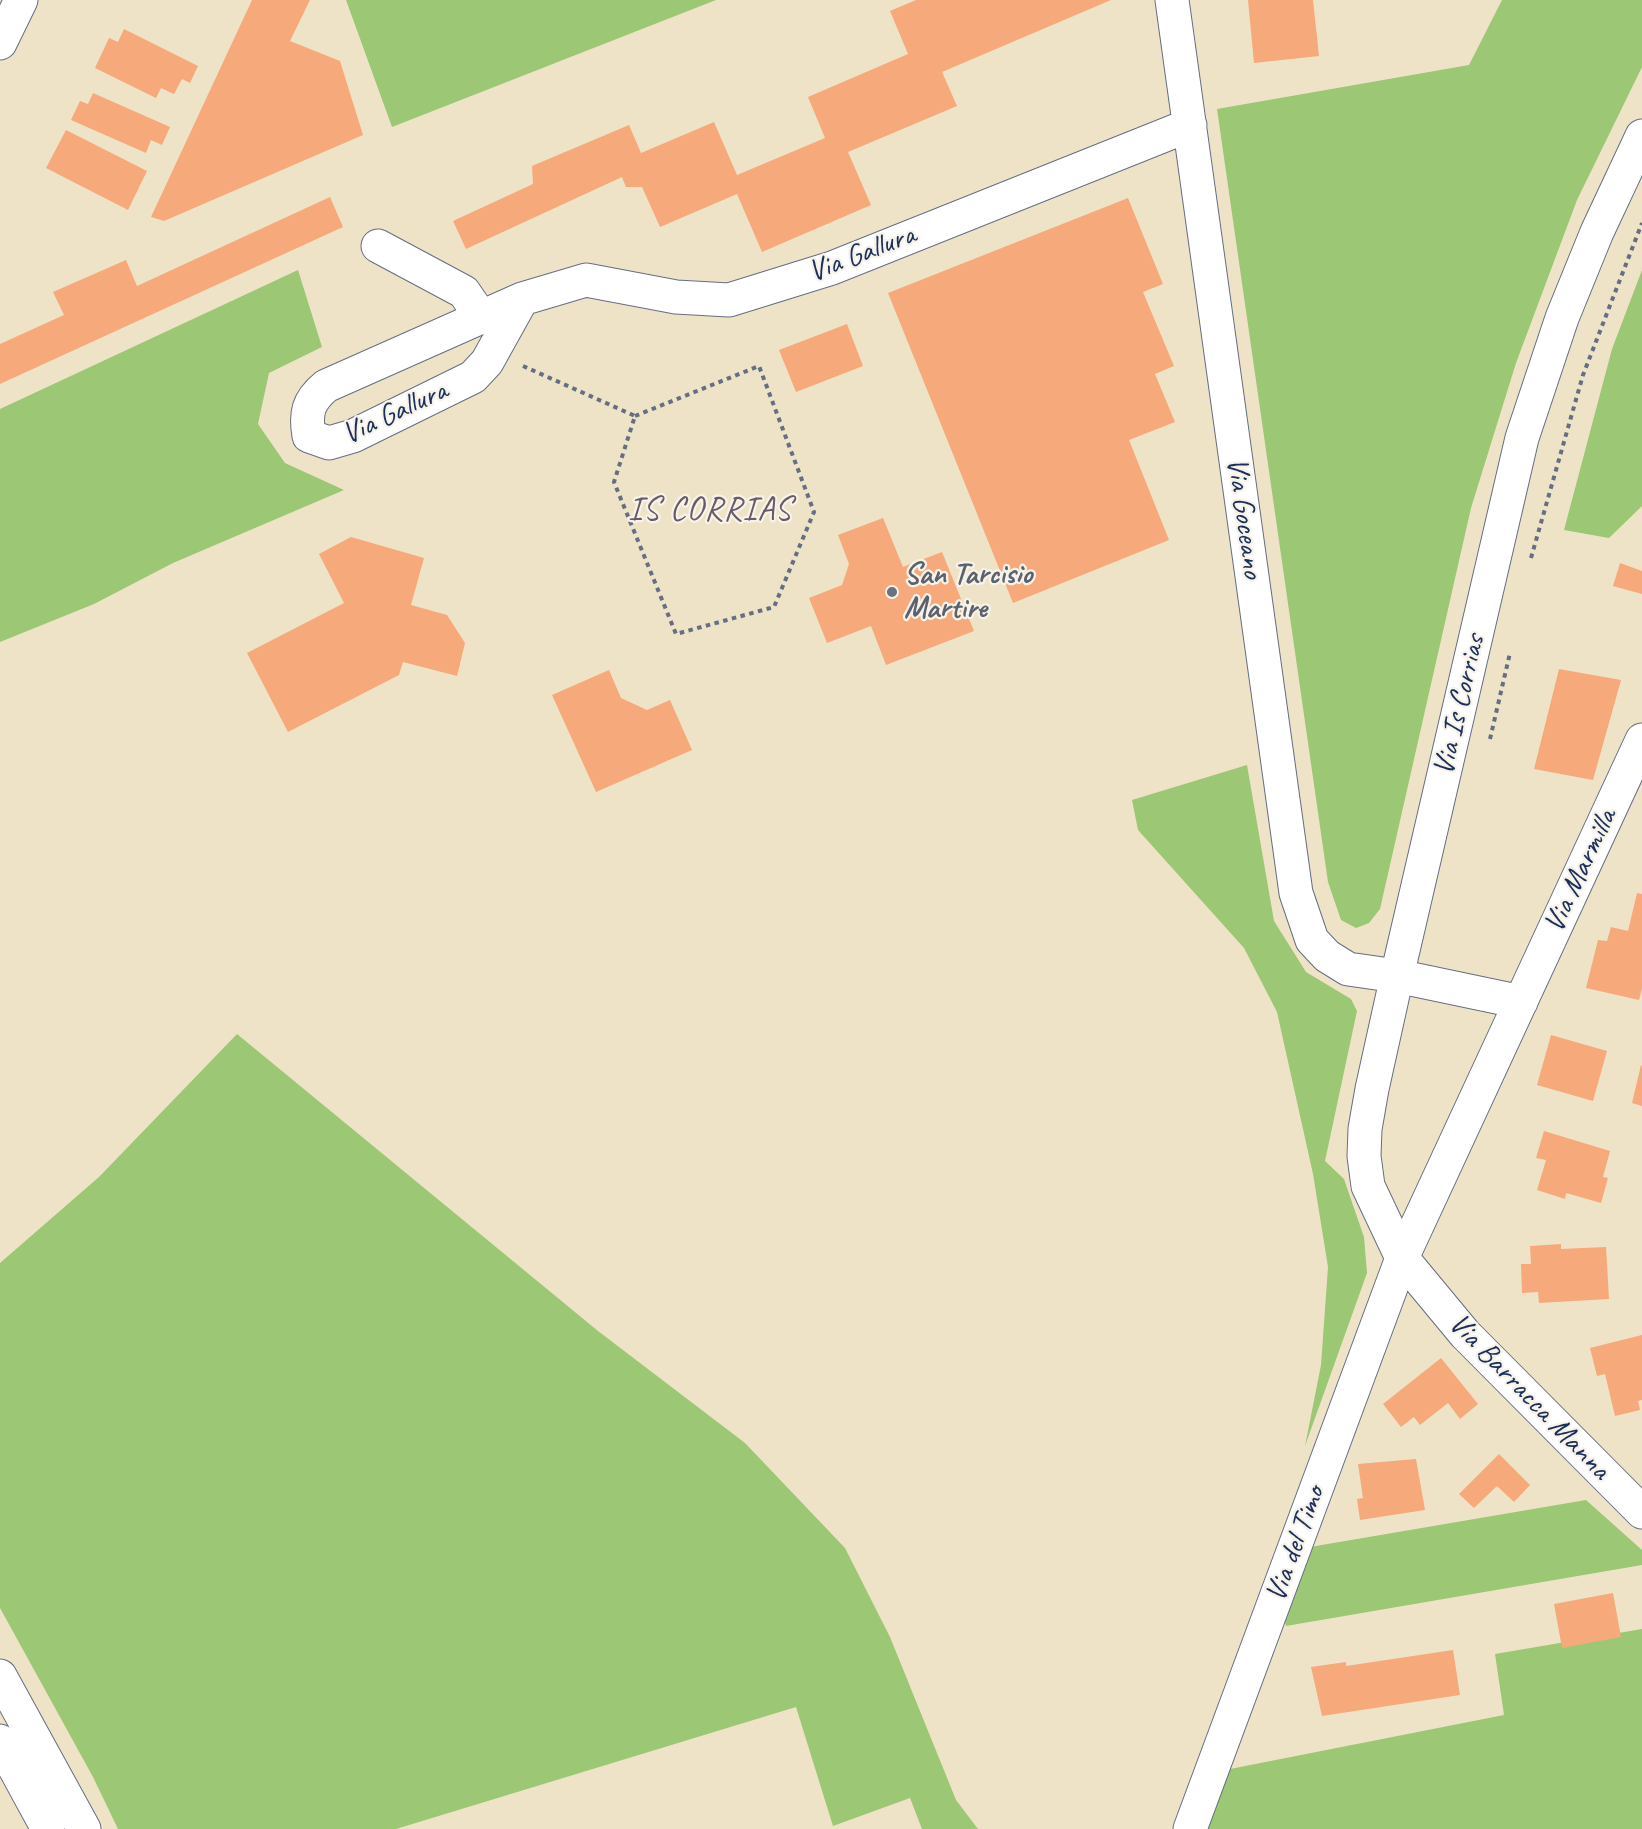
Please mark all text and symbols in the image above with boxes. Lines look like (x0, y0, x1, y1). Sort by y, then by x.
street label: Via Gallura (803, 217, 921, 291)
street label: Via Gallura (337, 373, 453, 453)
street label: Via Goceano (1218, 455, 1270, 581)
district label: IS CORRIAS (629, 490, 791, 530)
place label: San Tarcisio Martire (904, 557, 1032, 628)
marker: San Tarcisio Martire (885, 585, 899, 599)
street label: Via Is Corrias (1426, 631, 1494, 779)
street label: Via Marmilla (1537, 804, 1625, 938)
street label: Via Barracca Manna (1441, 1306, 1617, 1488)
street label: Via del Timo (1259, 1481, 1333, 1607)

